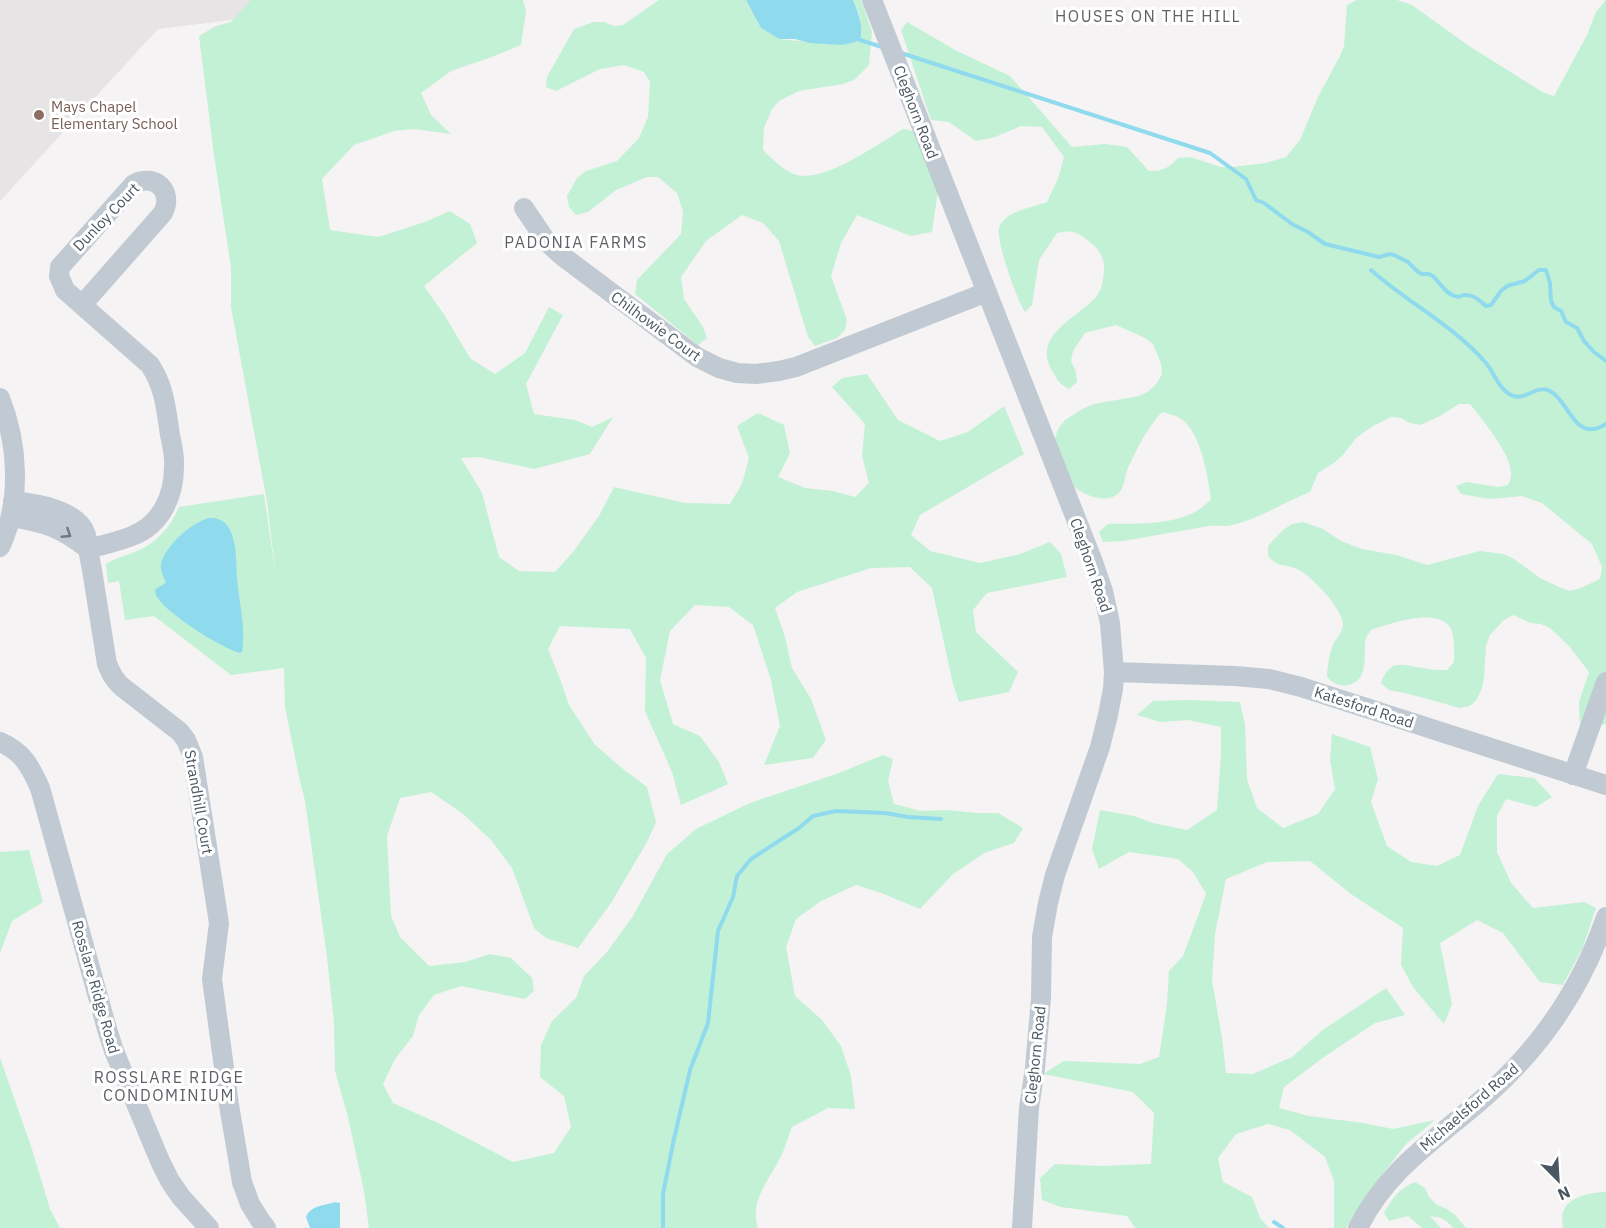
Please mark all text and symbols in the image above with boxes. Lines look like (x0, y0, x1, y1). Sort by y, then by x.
district label: HOUSES ON THE HILL (1055, 6, 1241, 26)
street label: Cleghorn Road (889, 63, 943, 161)
place label: Mays Chapel Elementary School (51, 97, 178, 133)
marker: Mays Chapel Elementary School (32, 108, 46, 122)
street label: Dunloy Court (69, 179, 143, 255)
district label: PADONIA FARMS (504, 232, 648, 252)
street label: Chilhowie Court (607, 287, 705, 365)
street label: Cleghorn Road (1066, 515, 1116, 615)
one-way arrow (61, 527, 71, 539)
street label: Katesford Road (1312, 682, 1416, 732)
street label: Strandhill Court (180, 748, 218, 856)
street label: Rosslare Ridge Road (68, 918, 124, 1056)
street label: Cleghorn Road (1020, 1005, 1050, 1105)
street label: Michaelsford Road (1416, 1059, 1522, 1155)
district label: ROSSLARE RIDGE CONDOMINIUM (94, 1067, 244, 1105)
north arrow (1528, 1150, 1588, 1210)
text: N (1555, 1182, 1573, 1205)

